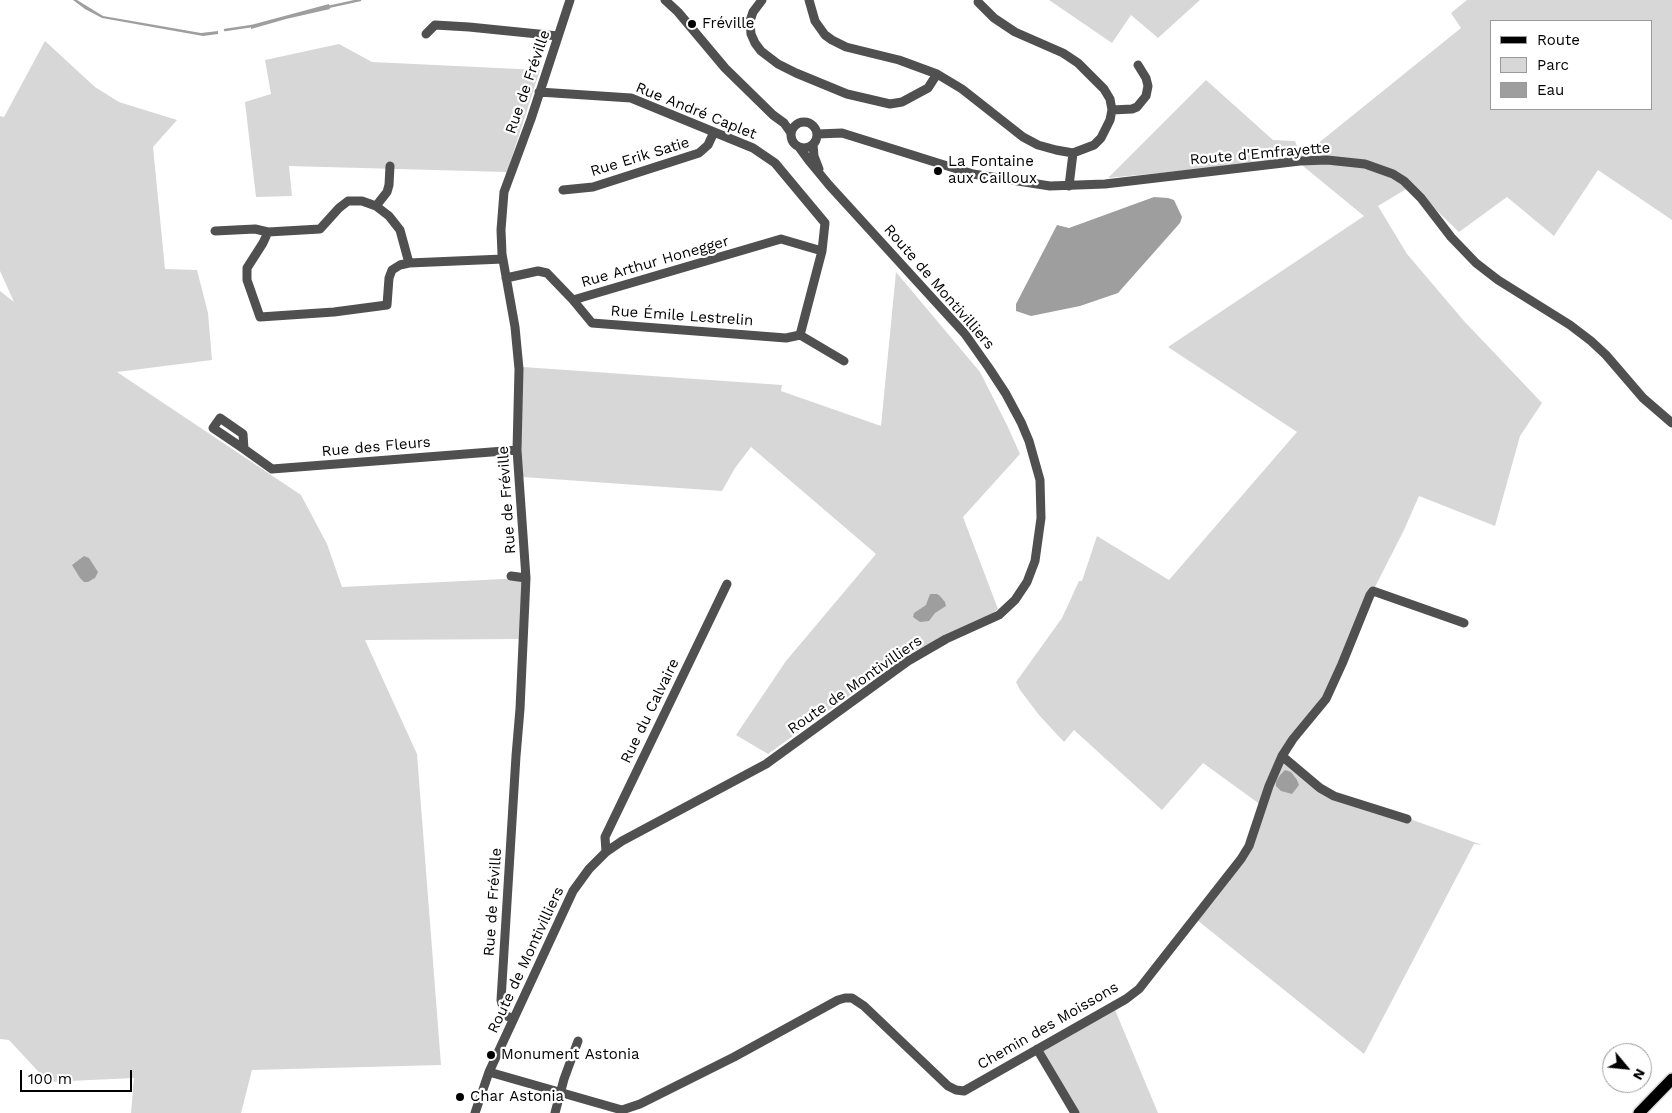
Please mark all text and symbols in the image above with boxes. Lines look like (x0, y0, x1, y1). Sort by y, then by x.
place label: Fréville (702, 15, 754, 33)
marker: Fréville (686, 18, 698, 30)
legend (1490, 20, 1652, 110)
street label: Rue de Fréville (502, 28, 554, 136)
text: Route (1537, 31, 1580, 49)
text: Parc (1537, 56, 1569, 74)
street label: Rue André Caplet (633, 79, 759, 143)
text: Eau (1537, 81, 1564, 99)
street label: Rue Erik Satie (588, 133, 692, 181)
street label: Route d'Emfrayette (1189, 139, 1331, 169)
place label: La Fontaine aux Cailloux (948, 153, 1037, 188)
marker: La Fontaine aux Cailloux (932, 165, 944, 177)
street label: Route de Montivilliers (880, 221, 998, 353)
street label: Rue Arthur Honegger (579, 232, 731, 292)
street label: Rue Émile Lestrelin (610, 302, 754, 330)
street label: Rue des Fleurs (321, 433, 431, 461)
street label: Rue de Fréville (494, 445, 520, 555)
street label: Route de Montivilliers (784, 632, 926, 738)
street label: Rue du Calvaire (617, 656, 683, 766)
street label: Rue de Fréville (480, 847, 506, 957)
street label: Route de Montivilliers (484, 884, 568, 1036)
street label: Chemin des Moissons (974, 978, 1122, 1074)
north arrow (1602, 1043, 1652, 1093)
place label: Monument Astonia (501, 1046, 640, 1064)
marker: Monument Astonia (485, 1049, 497, 1061)
scale bar (22, 1060, 135, 1092)
text: N (1630, 1066, 1649, 1083)
text: 100 m (28, 1070, 72, 1088)
place label: Char Astonia (470, 1088, 564, 1106)
marker: Char Astonia (454, 1091, 466, 1103)

